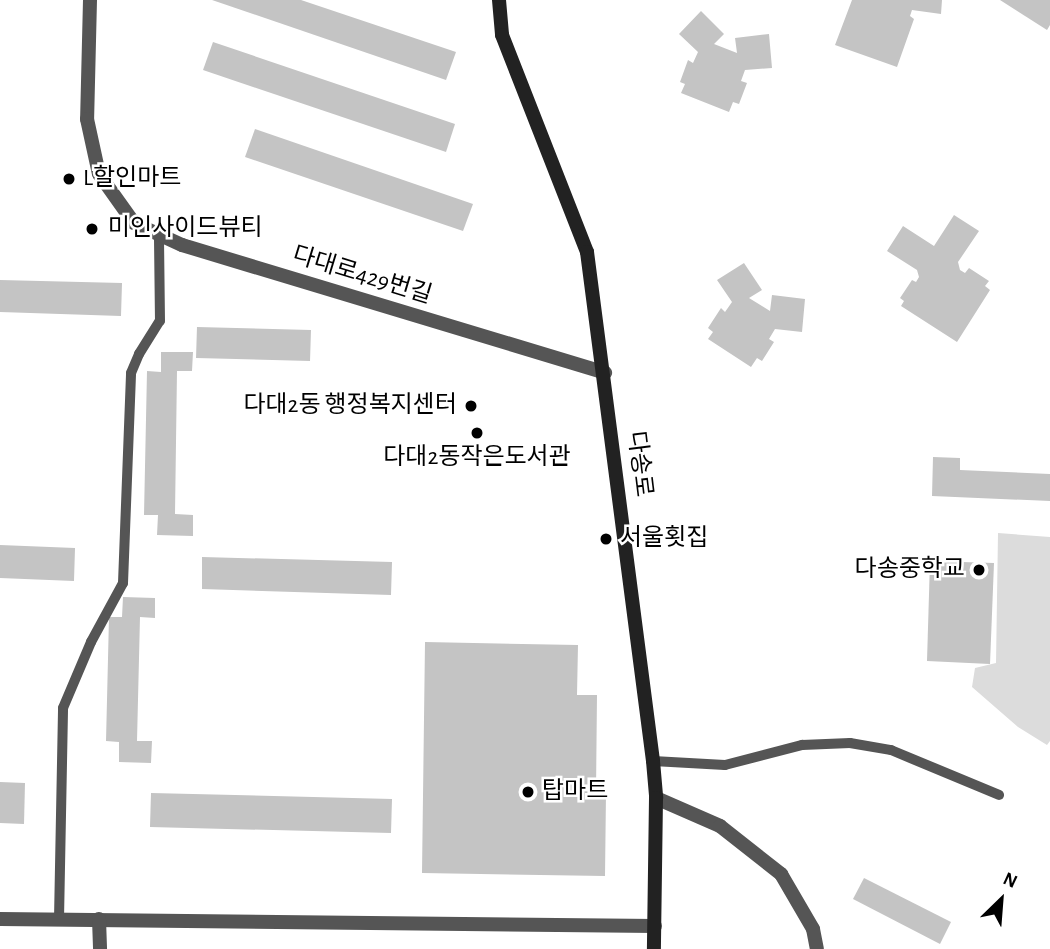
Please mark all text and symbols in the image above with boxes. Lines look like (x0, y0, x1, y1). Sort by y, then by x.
place label: L할인마트 (83, 165, 181, 193)
marker: L할인마트 (61, 171, 77, 187)
place label: 미인사이드뷰티 (108, 215, 263, 243)
marker: 미인사이드뷰티 (82, 219, 102, 239)
street label: 다대로429번길 (289, 241, 435, 311)
place label: 다대2동 행정복지센터 (243, 392, 457, 420)
marker: 다대2동 행정복지센터 (463, 398, 479, 414)
marker: 다대2동작은도서관 (469, 425, 485, 441)
street label: 다송로 (621, 429, 657, 499)
place label: 다대2동작은도서관 (383, 444, 571, 472)
place label: 서울횟집 (620, 525, 708, 553)
marker: 서울횟집 (598, 531, 614, 547)
place label: 다송중학교 (855, 556, 965, 584)
marker: 다송중학교 (971, 562, 987, 578)
place label: 탑마트 (542, 778, 608, 806)
marker: 탑마트 (520, 784, 536, 800)
north arrow (966, 865, 1036, 935)
text: N (1000, 869, 1020, 892)

